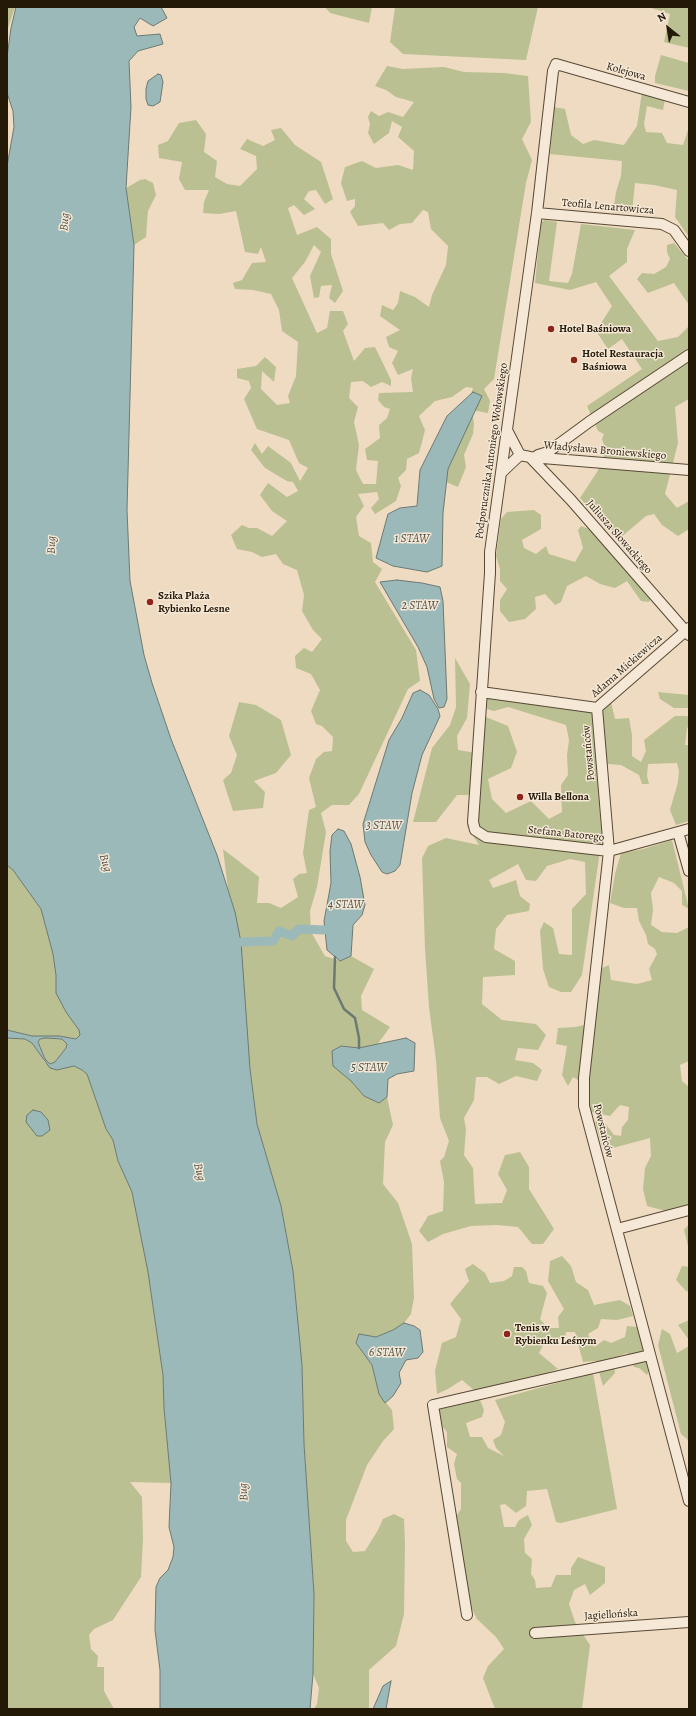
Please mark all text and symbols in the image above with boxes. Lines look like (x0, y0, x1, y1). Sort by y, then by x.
north arrow (648, 8, 688, 48)
text: N (655, 9, 669, 26)
street label: Kolejowa (605, 60, 647, 84)
street label: Teofila Lenartowicza (561, 196, 655, 218)
water label: Bug (57, 212, 73, 232)
place label: Hotel Baśniowa (559, 322, 631, 336)
marker: Hotel Baśniowa (546, 324, 556, 334)
place label: Hotel Restauracja Baśniowa (582, 347, 663, 373)
marker: Hotel Restauracja Baśniowa (569, 355, 579, 365)
street label: Podporucznika Antoniego Wołowskiego (473, 362, 511, 540)
street label: Władysława Broniewskiego (543, 439, 667, 463)
street label: Juliusza Słowackiego (583, 497, 655, 577)
water label: 1 STAW (394, 532, 430, 546)
water label: Bug (45, 536, 59, 554)
place label: Szika Plaża Rybienko Lesne (158, 589, 230, 615)
marker: Szika Plaża Rybienko Lesne (145, 597, 155, 607)
water label: 2 STAW (402, 599, 438, 613)
street label: Adama Mickiewicza (589, 632, 665, 700)
street label: Powstańców (580, 725, 598, 781)
place label: Willa Bellona (528, 790, 589, 804)
marker: Willa Bellona (515, 792, 525, 802)
water label: 3 STAW (366, 819, 402, 833)
street label: Stefana Batorego (527, 823, 605, 845)
water label: Bug (95, 852, 115, 874)
water label: 4 STAW (328, 898, 364, 912)
water label: 5 STAW (351, 1061, 387, 1075)
street label: Powstańców (590, 1102, 616, 1160)
water label: Bug (190, 1162, 208, 1182)
place label: Tenis w Rybienku Leśnym (515, 1321, 596, 1347)
marker: Tenis w Rybienku Leśnym (502, 1329, 512, 1339)
water label: 6 STAW (369, 1346, 405, 1360)
water label: Bug (236, 1483, 252, 1501)
street label: Jagiellońska (584, 1607, 638, 1623)

